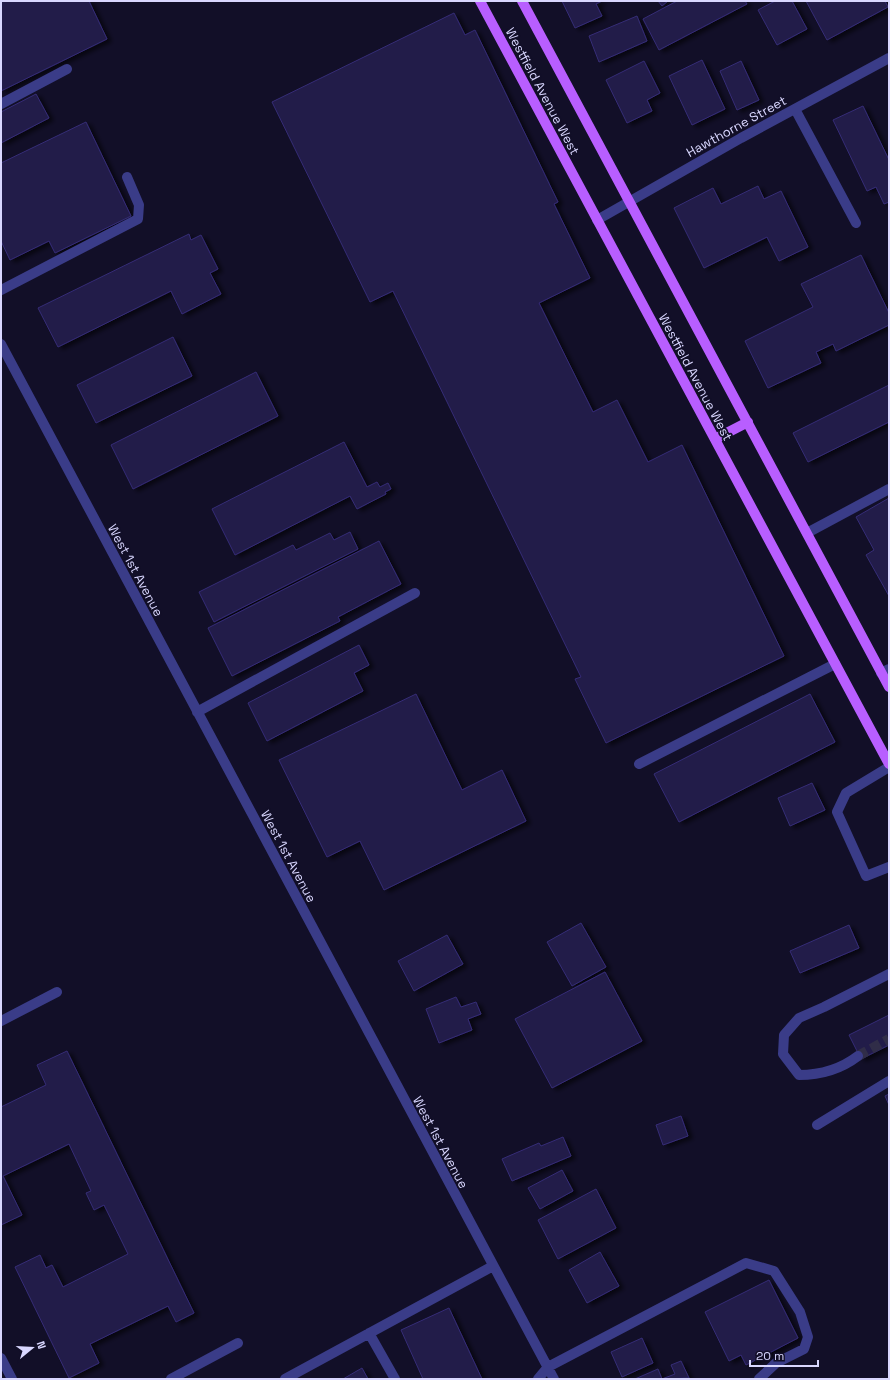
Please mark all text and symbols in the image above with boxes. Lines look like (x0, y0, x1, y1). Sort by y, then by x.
street label: Westfield Avenue West (502, 25, 583, 158)
street label: Hawthorne Street (683, 92, 789, 161)
street label: Westfield Avenue West (655, 311, 736, 444)
street label: West 1st Avenue (104, 521, 167, 619)
street label: West 1st Avenue (257, 807, 320, 905)
street label: West 1st Avenue (409, 1093, 472, 1191)
north arrow (12, 1328, 52, 1368)
text: N (34, 1339, 49, 1351)
scale bar (750, 1342, 818, 1368)
text: 20 m (756, 1348, 784, 1364)

